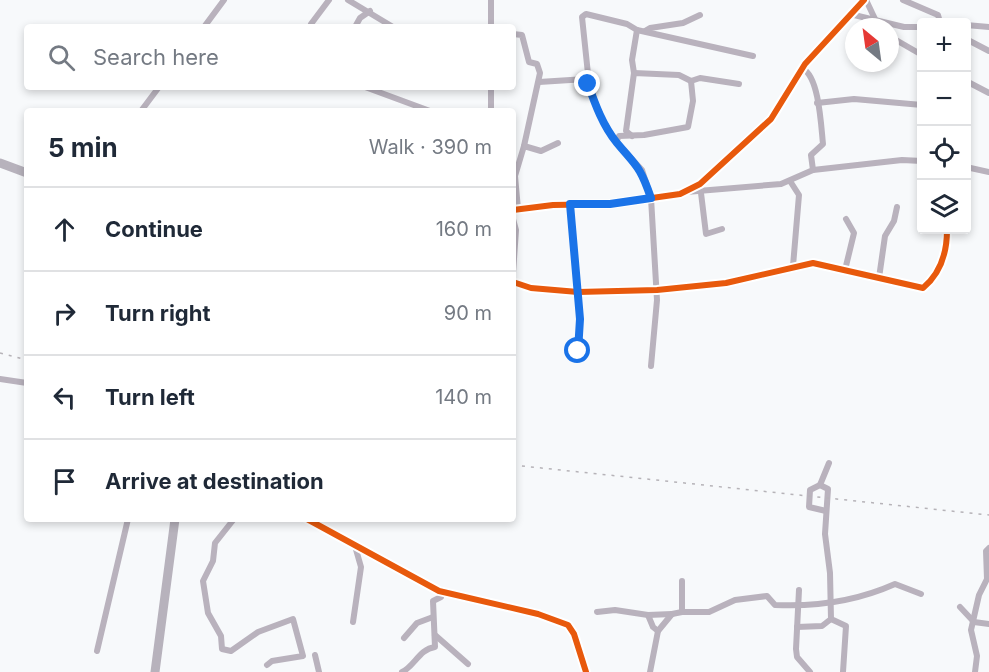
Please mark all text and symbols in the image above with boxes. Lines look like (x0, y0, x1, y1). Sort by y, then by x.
north arrow (845, 18, 899, 72)
map controls (917, 18, 971, 234)
button: + (917, 18, 971, 72)
search box (24, 24, 516, 90)
icon: search (45, 41, 78, 74)
text: Search here (93, 44, 219, 70)
route end (574, 70, 600, 96)
button: − (917, 72, 971, 126)
button: locate (917, 126, 971, 180)
text: 5 min (48, 132, 118, 163)
text: Walk · 390 m (369, 135, 492, 159)
button: layers (917, 180, 971, 234)
icon: ahead (48, 213, 81, 246)
text: Continue (105, 216, 203, 242)
text: 160 m (436, 217, 492, 241)
icon: right (48, 297, 81, 330)
text: Turn right (105, 300, 211, 326)
text: 90 m (444, 301, 492, 325)
route start (564, 337, 590, 363)
icon: left (48, 381, 81, 414)
text: Turn left (105, 384, 195, 410)
text: 140 m (435, 385, 492, 409)
icon: arrive (48, 465, 81, 498)
text: Arrive at destination (105, 468, 324, 494)

